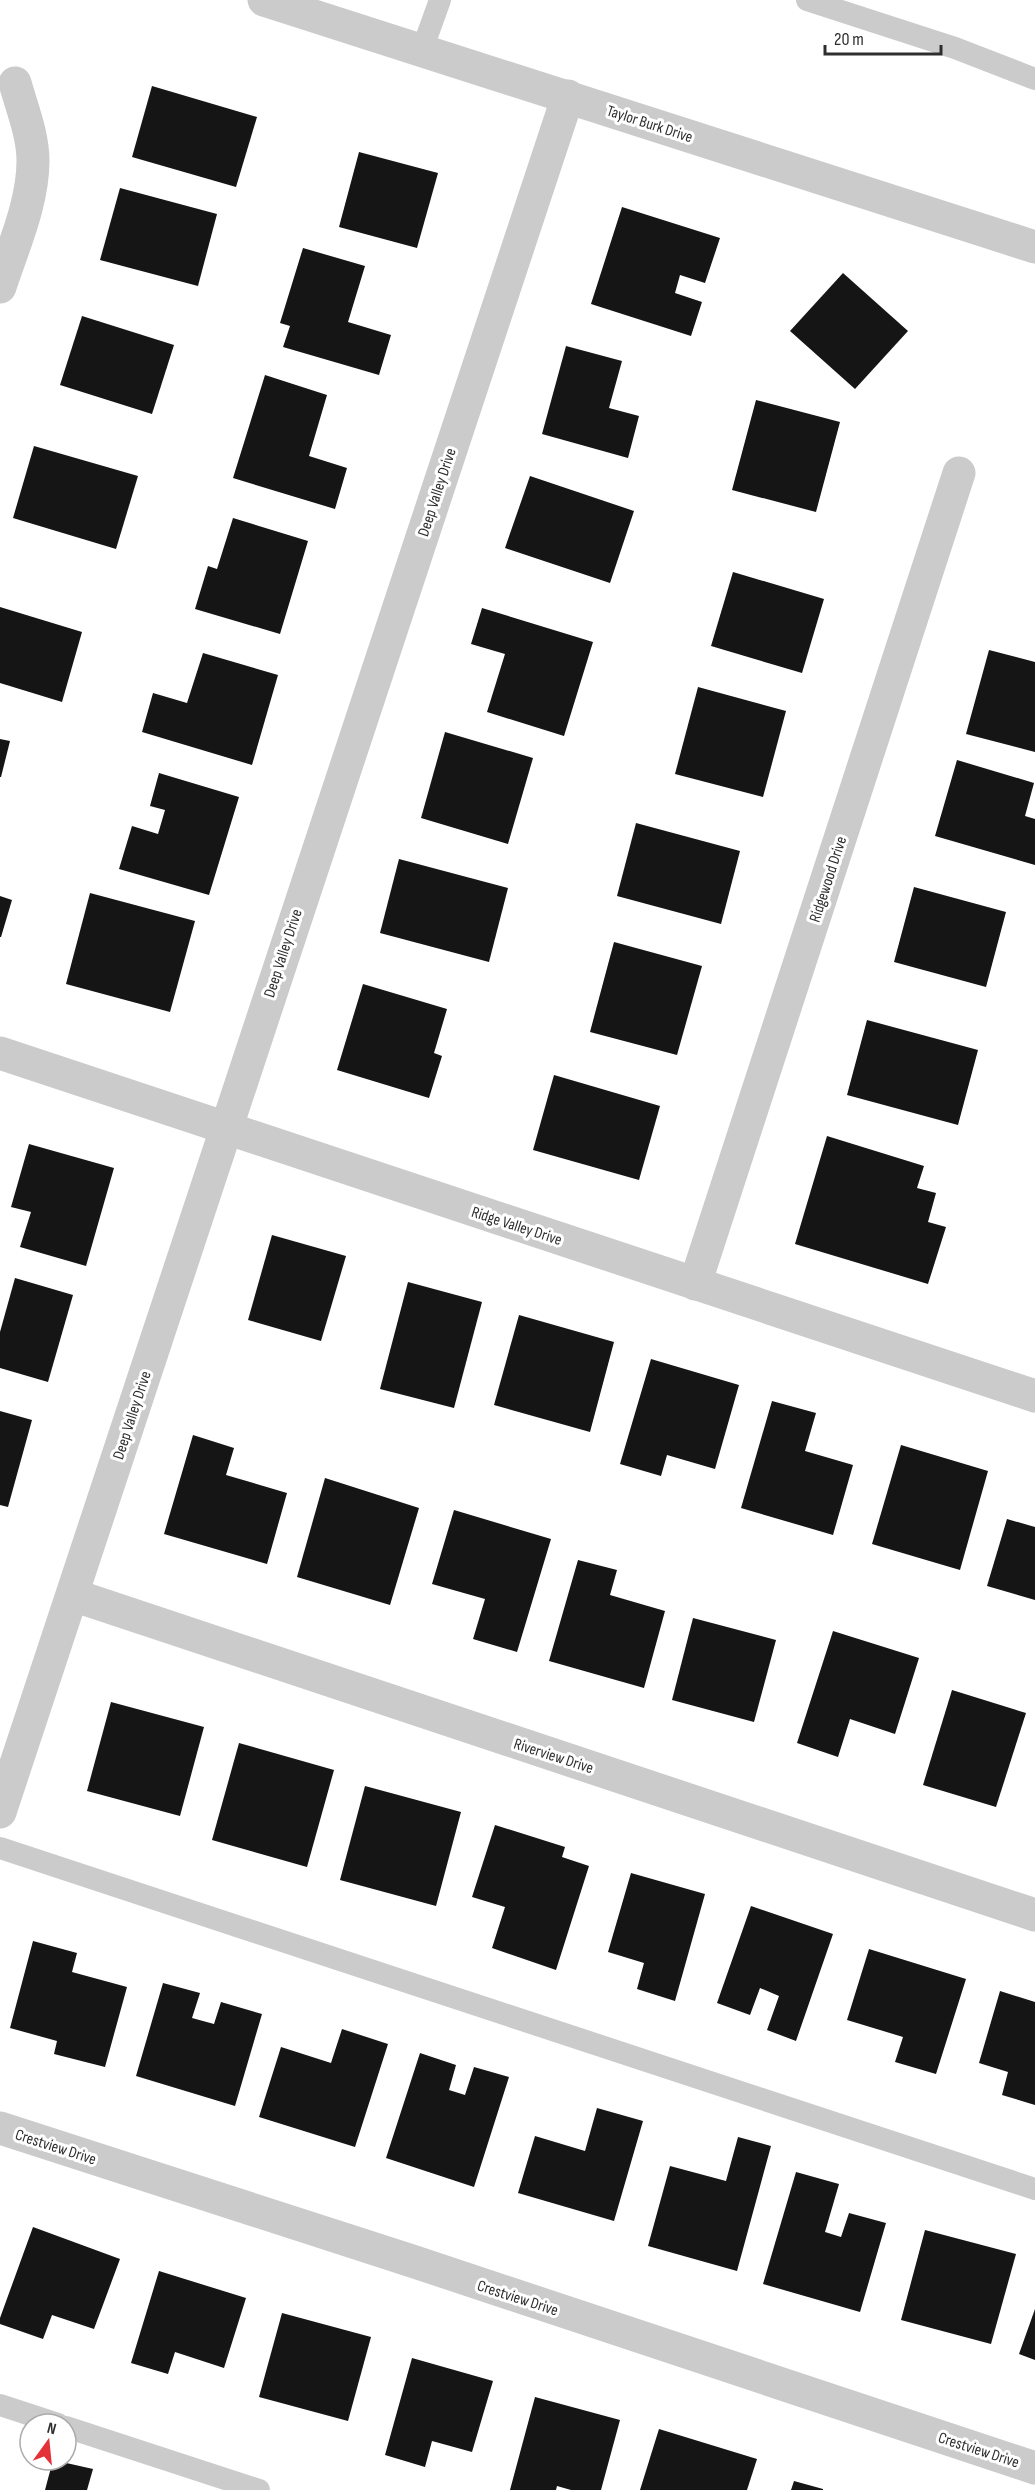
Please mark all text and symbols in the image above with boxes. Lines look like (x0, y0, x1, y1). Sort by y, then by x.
scale bar (825, 18, 940, 56)
text: 20 m (834, 29, 864, 50)
street label: Taylor Burk Drive (604, 102, 695, 147)
street label: Deep Valley Drive (414, 446, 461, 539)
street label: Ridgewood Drive (806, 834, 851, 925)
street label: Deep Valley Drive (260, 907, 307, 1000)
street label: Ridge Valley Drive (469, 1203, 564, 1250)
street label: Deep Valley Drive (109, 1369, 156, 1462)
street label: Riverview Drive (511, 1735, 596, 1778)
street label: Crestview Drive (13, 2125, 98, 2169)
street label: Crestview Drive (475, 2276, 560, 2320)
north arrow (18, 2412, 78, 2472)
text: N (45, 2419, 58, 2439)
street label: Crestview Drive (936, 2428, 1021, 2472)

